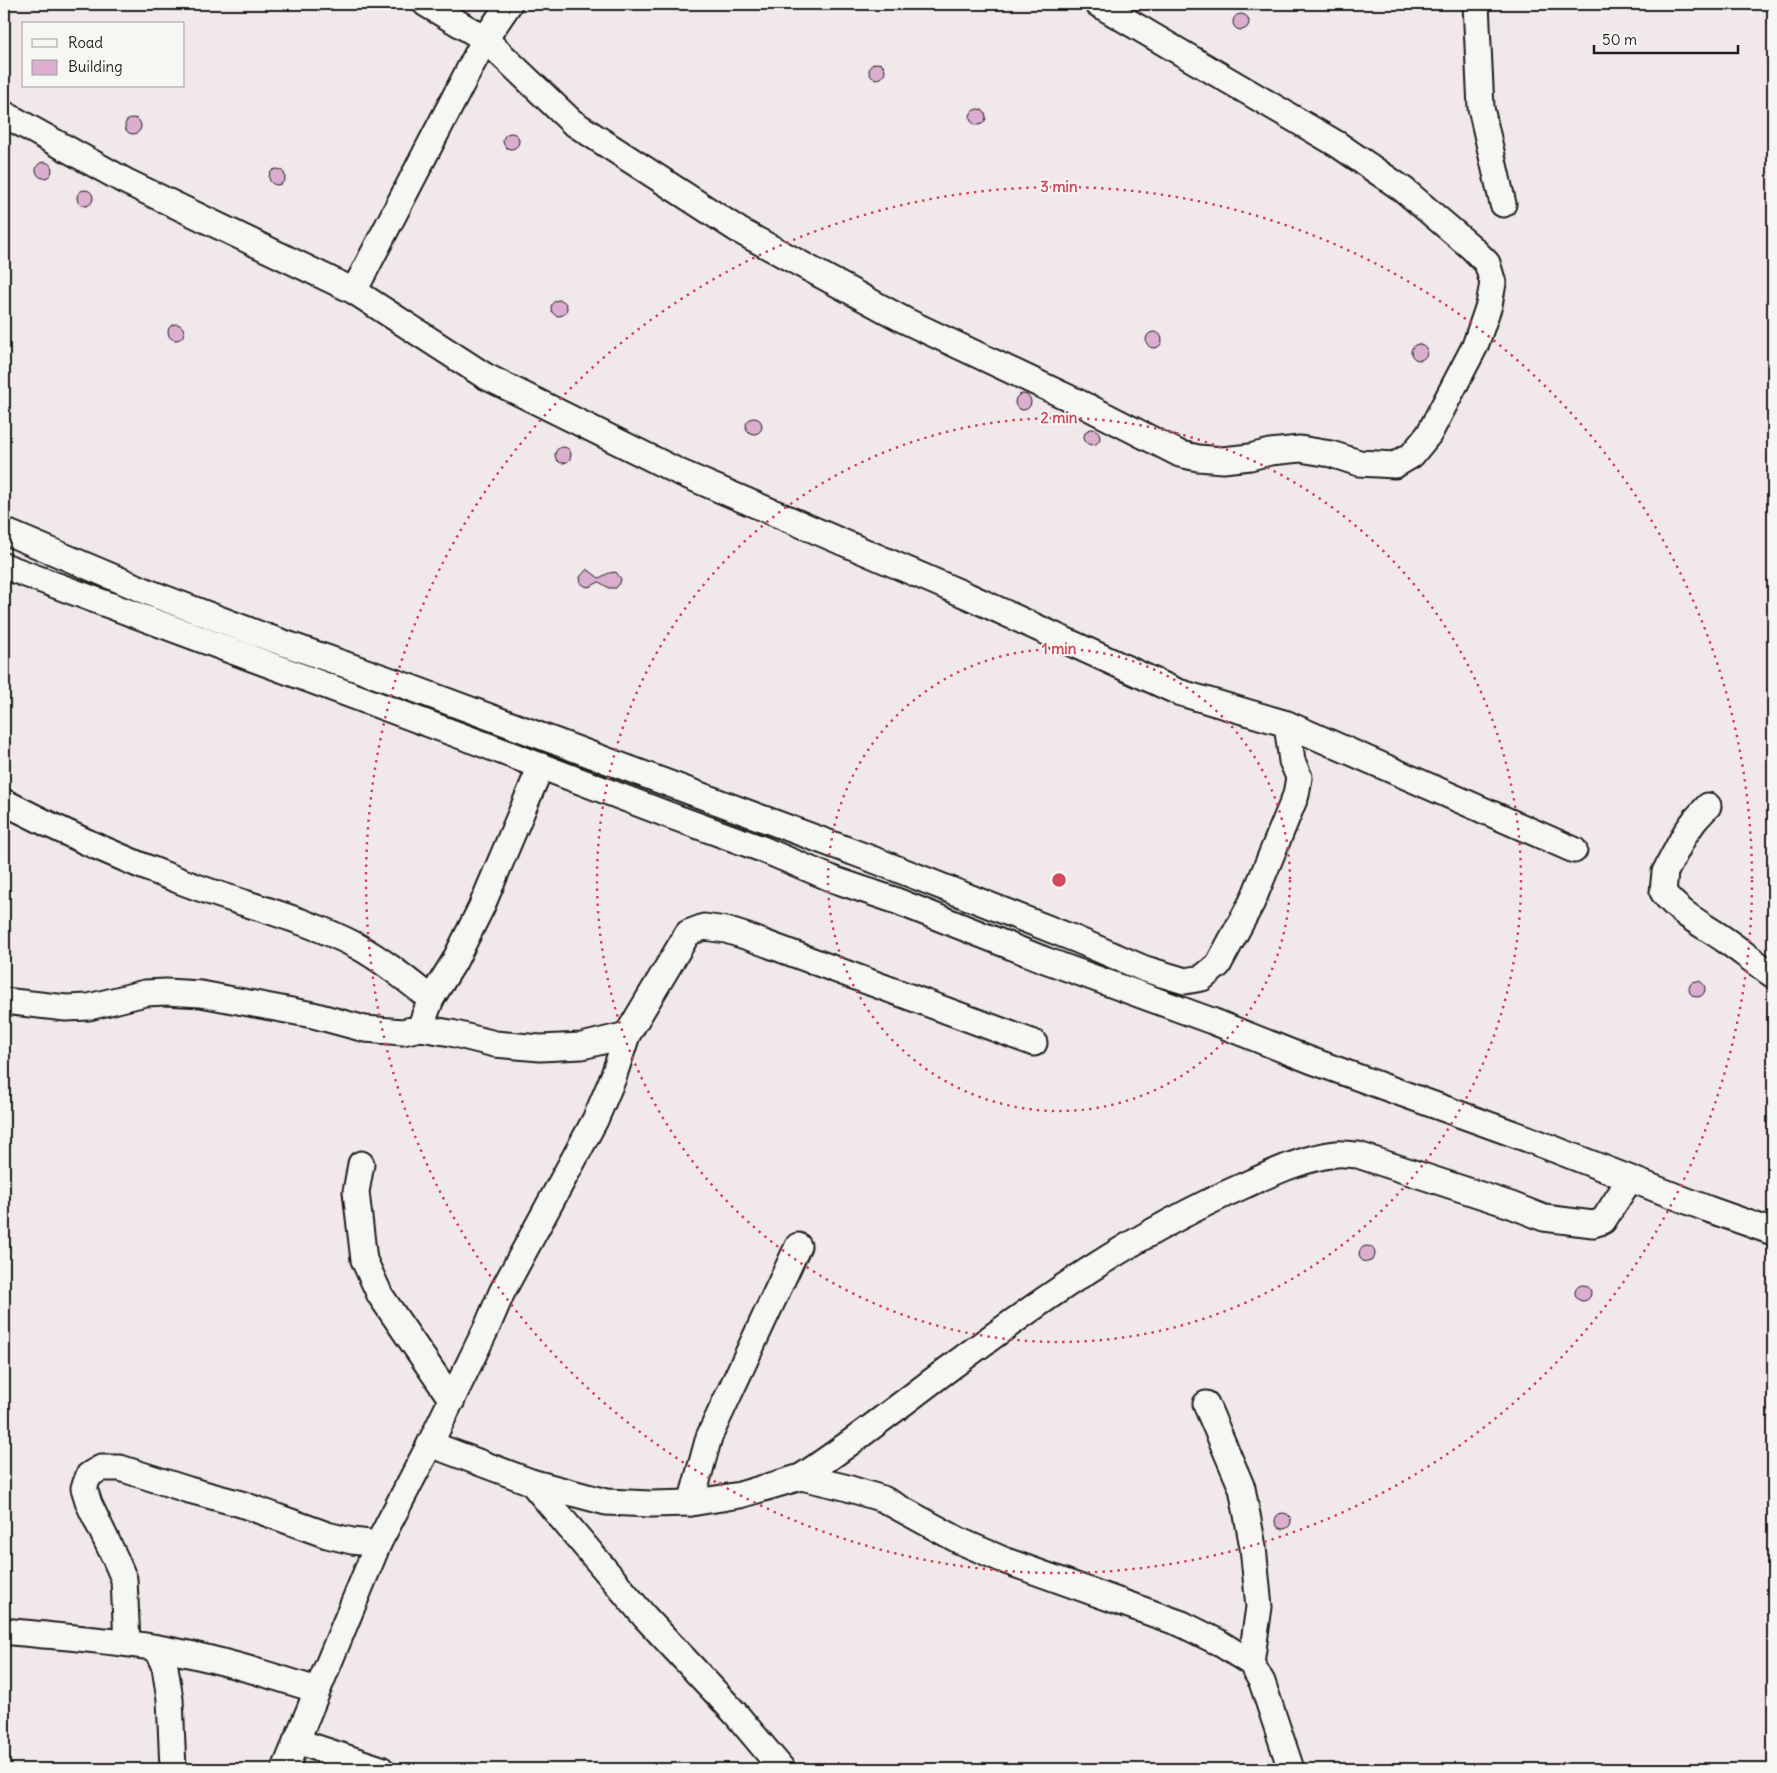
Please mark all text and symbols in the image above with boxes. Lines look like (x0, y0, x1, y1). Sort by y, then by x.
legend (22, 22, 185, 88)
scale bar (1594, 22, 1738, 54)
text: 50 m (1602, 30, 1637, 49)
text: Road (68, 33, 103, 52)
text: Building (68, 57, 123, 76)
text: 3 min (1040, 177, 1078, 196)
text: 2 min (1041, 408, 1078, 427)
text: 1 min (1042, 639, 1077, 658)
centre of rings (1050, 871, 1068, 889)

